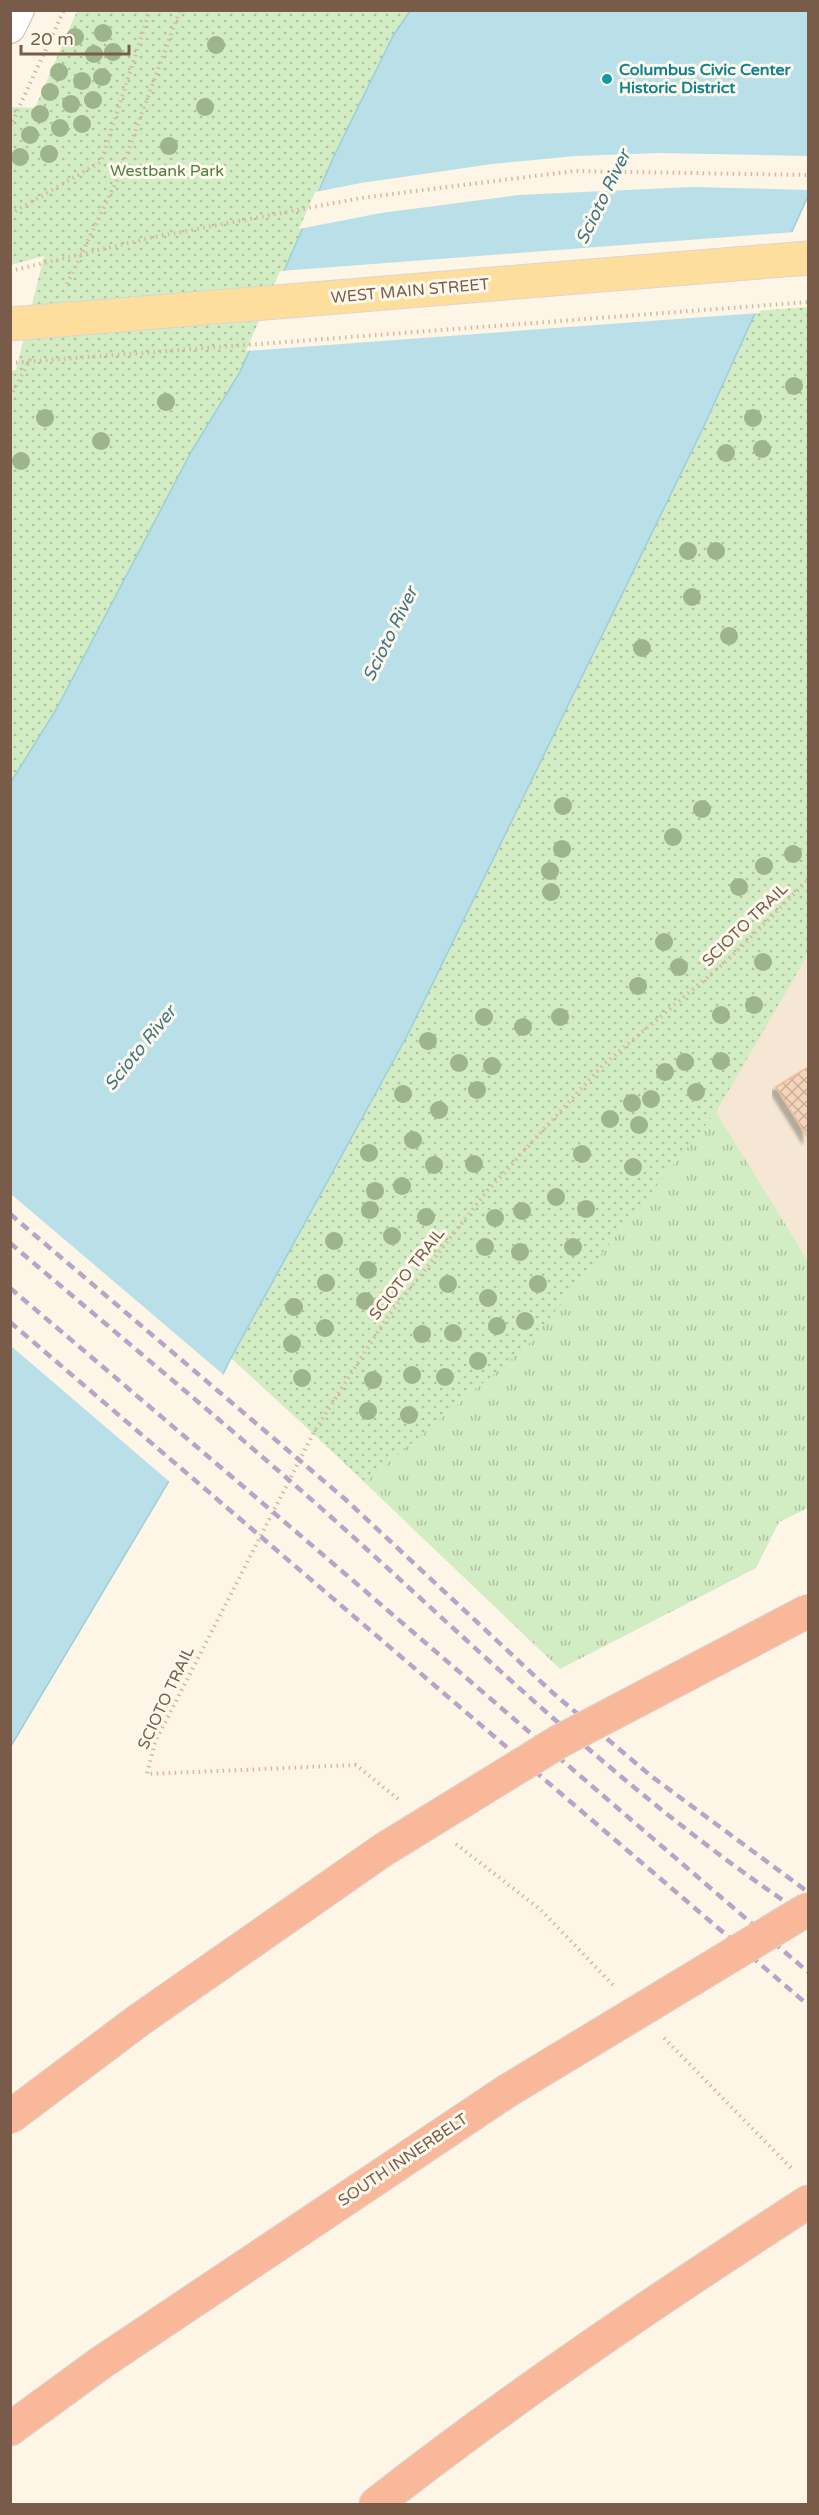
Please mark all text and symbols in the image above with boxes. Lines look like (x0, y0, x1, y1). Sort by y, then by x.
scale bar (21, 18, 129, 56)
text: 20 m (30, 28, 74, 50)
place label: Columbus Civic Center Historic District (619, 60, 791, 98)
marker: Columbus Civic Center Historic District (600, 72, 614, 86)
water label: Scioto River (571, 144, 636, 248)
park label: Westbank Park (110, 161, 224, 181)
street label: WEST MAIN STREET (330, 274, 490, 308)
water label: Scioto River (358, 581, 423, 685)
street label: SCIOTO TRAIL (698, 879, 792, 971)
water label: Scioto River (99, 1000, 182, 1095)
street label: SCIOTO TRAIL (365, 1224, 449, 1324)
street label: SCIOTO TRAIL (133, 1643, 199, 1753)
street label: SOUTH INNERBELT (334, 2109, 472, 2211)

